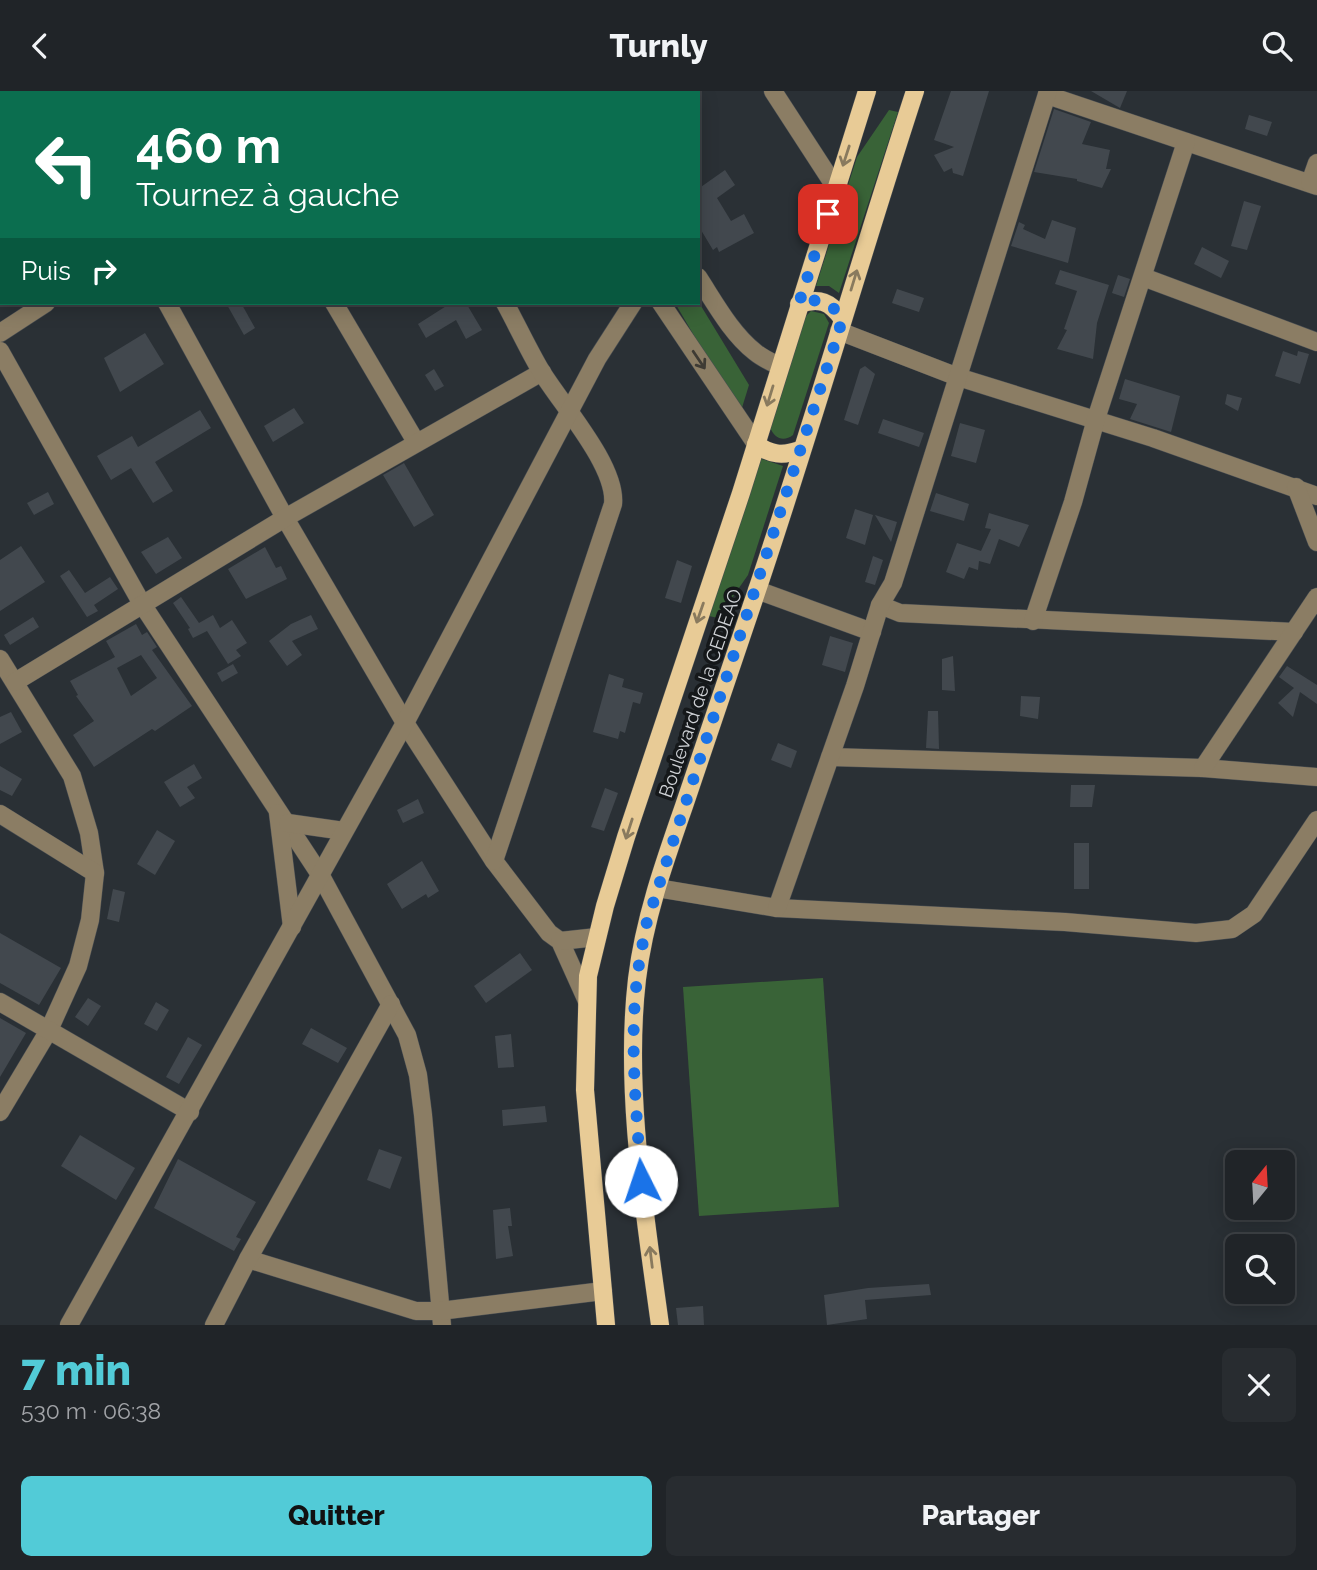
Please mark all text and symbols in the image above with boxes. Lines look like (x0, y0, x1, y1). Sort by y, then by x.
icon: back (21, 27, 59, 65)
text: Turnly (609, 27, 708, 64)
icon: search (1258, 27, 1296, 65)
text: 460 m (136, 117, 281, 174)
icon: left (21, 119, 112, 210)
one-way arrow (839, 145, 852, 167)
text: Tournez à gauche (136, 176, 399, 213)
pin (798, 184, 858, 244)
icon: arrive (809, 195, 847, 233)
icon: right (85, 252, 123, 290)
text: Puis (21, 256, 71, 286)
one-way arrow (848, 270, 861, 292)
one-way arrow (691, 350, 706, 369)
one-way arrow (763, 385, 776, 407)
street label: Boulevard de la CEDEAO (654, 586, 746, 800)
one-way arrow (693, 601, 705, 623)
one-way arrow (622, 817, 634, 839)
position arrow (604, 1144, 678, 1218)
north arrow (1225, 1150, 1295, 1220)
map controls (1225, 1150, 1295, 1304)
button: search (1225, 1234, 1295, 1304)
one-way arrow (644, 1246, 657, 1269)
text: 7 min (21, 1346, 131, 1395)
button: close (1222, 1348, 1296, 1422)
text: 530 m · 06:38 (21, 1397, 161, 1424)
button: Quitter (21, 1476, 652, 1556)
button: Partager (666, 1476, 1296, 1556)

